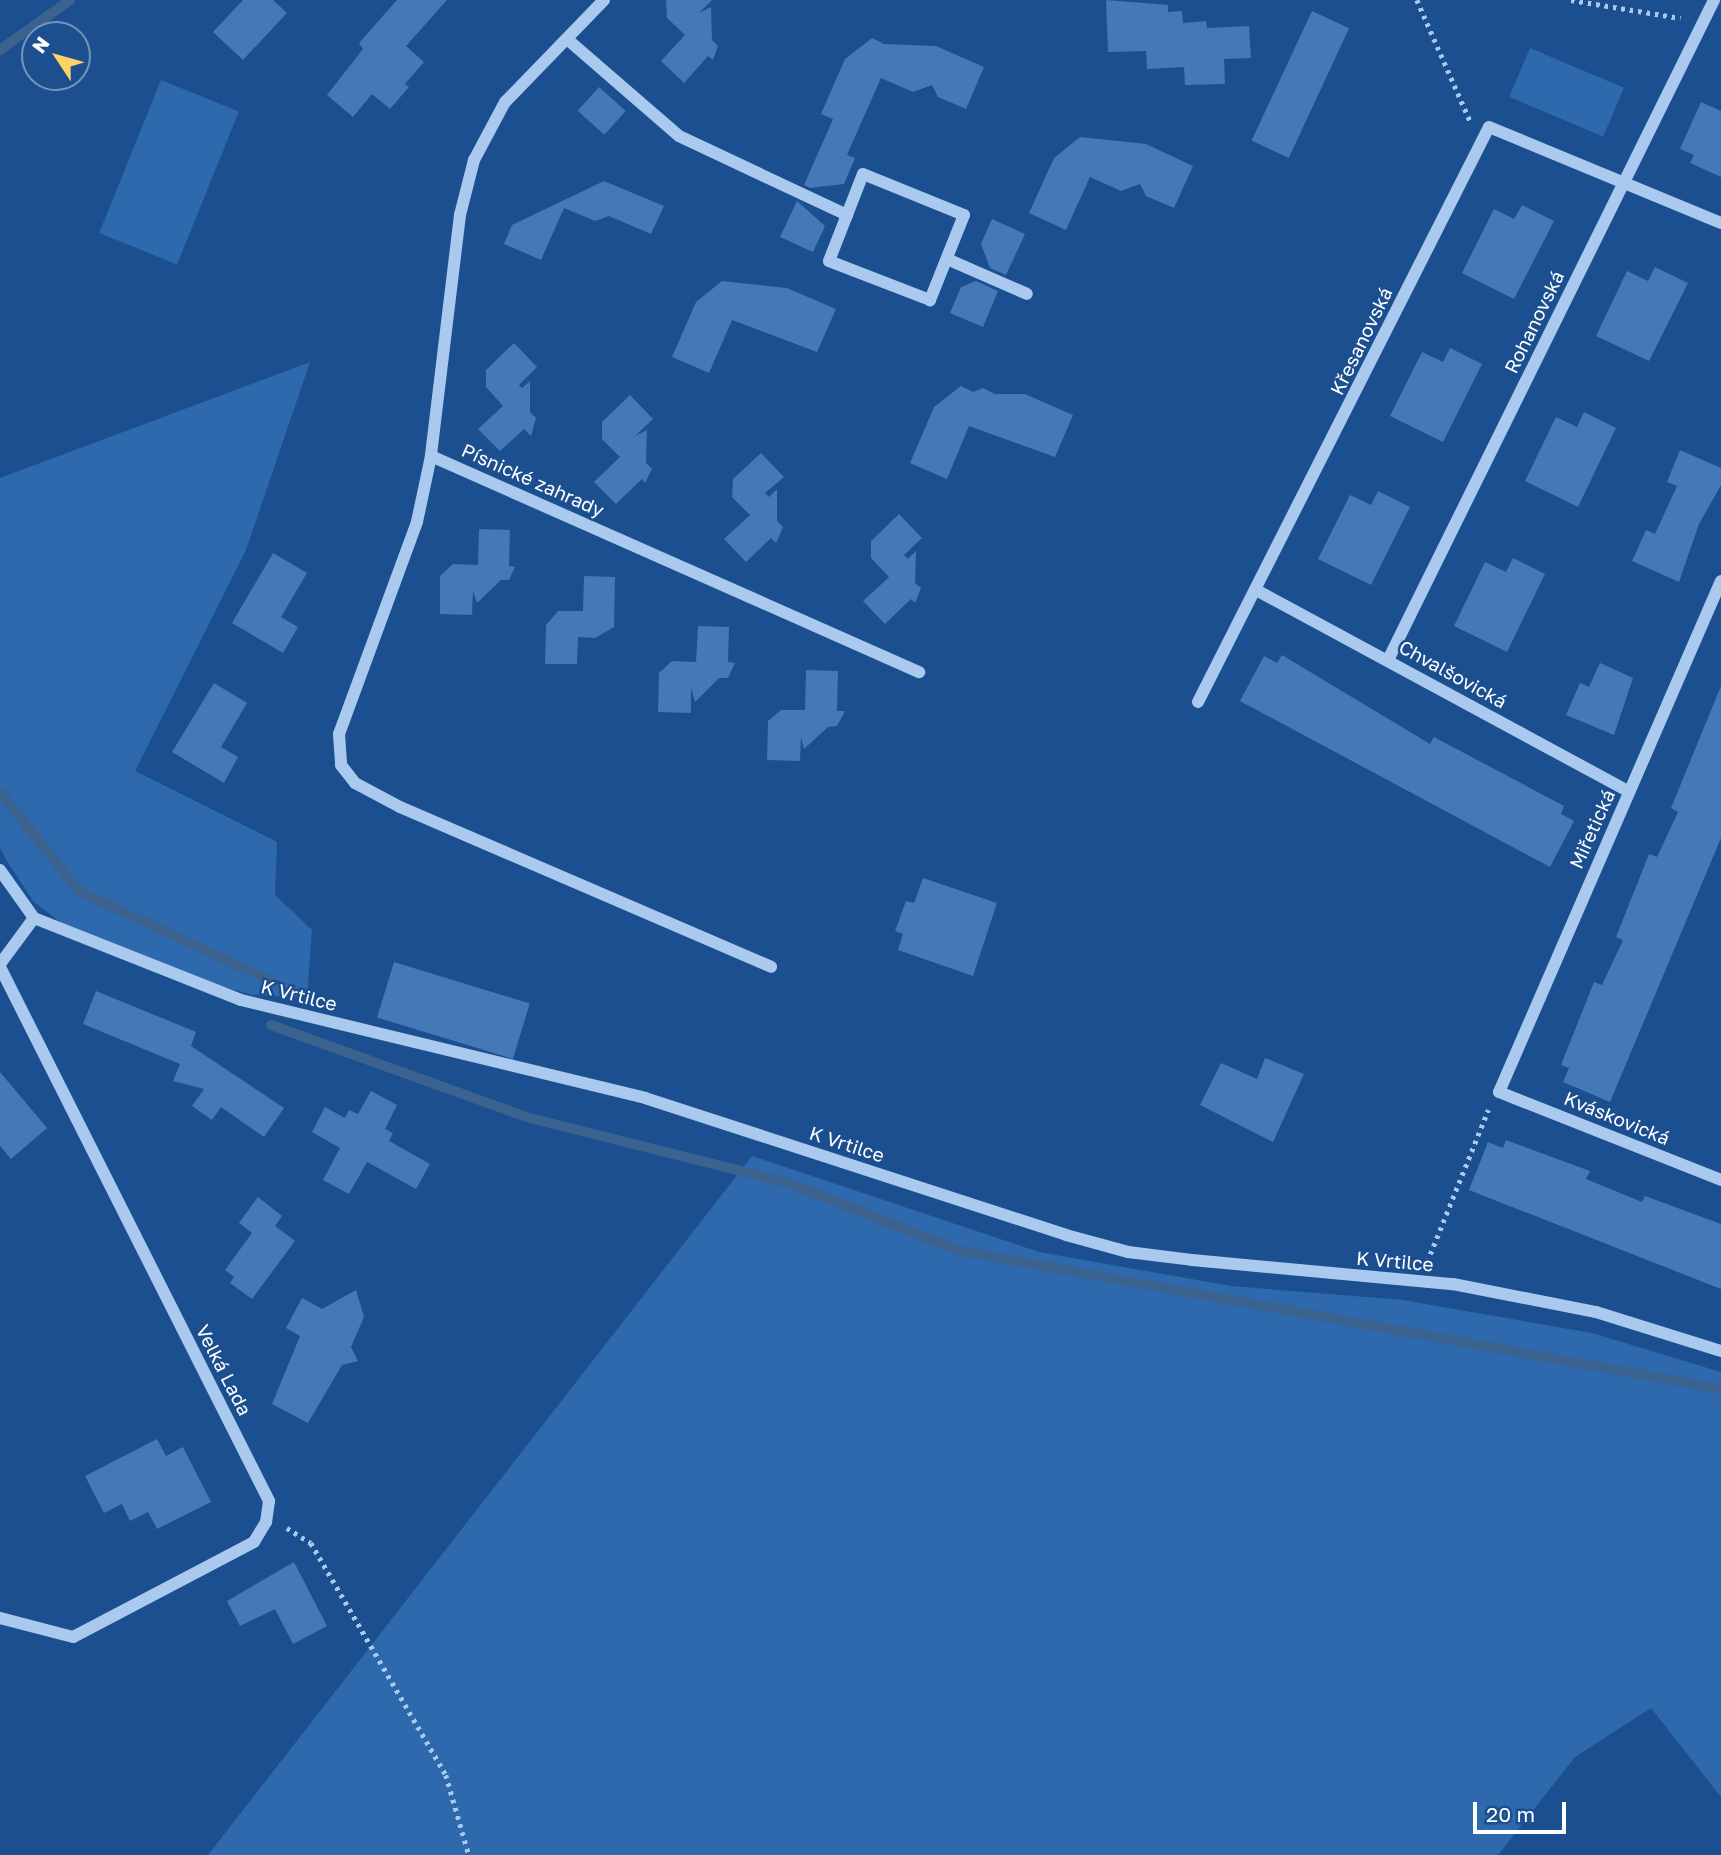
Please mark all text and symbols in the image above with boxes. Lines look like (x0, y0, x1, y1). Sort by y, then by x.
north arrow (21, 21, 91, 91)
text: N (27, 32, 54, 57)
street label: Rohanovská (1499, 267, 1569, 377)
street label: Křesanovská (1325, 283, 1397, 399)
street label: Písnické zahrady (458, 438, 608, 522)
street label: Chvalšovická (1395, 635, 1511, 713)
street label: Miřetická (1564, 786, 1620, 872)
street label: K Vrtilce (259, 975, 339, 1015)
street label: Kváskovická (1561, 1086, 1673, 1150)
street label: K Vrtilce (807, 1121, 887, 1167)
street label: K Vrtilce (1355, 1246, 1435, 1276)
street label: Velká Lada (191, 1321, 257, 1419)
scale bar (1476, 1788, 1569, 1832)
text: 20 m (1486, 1801, 1535, 1827)

